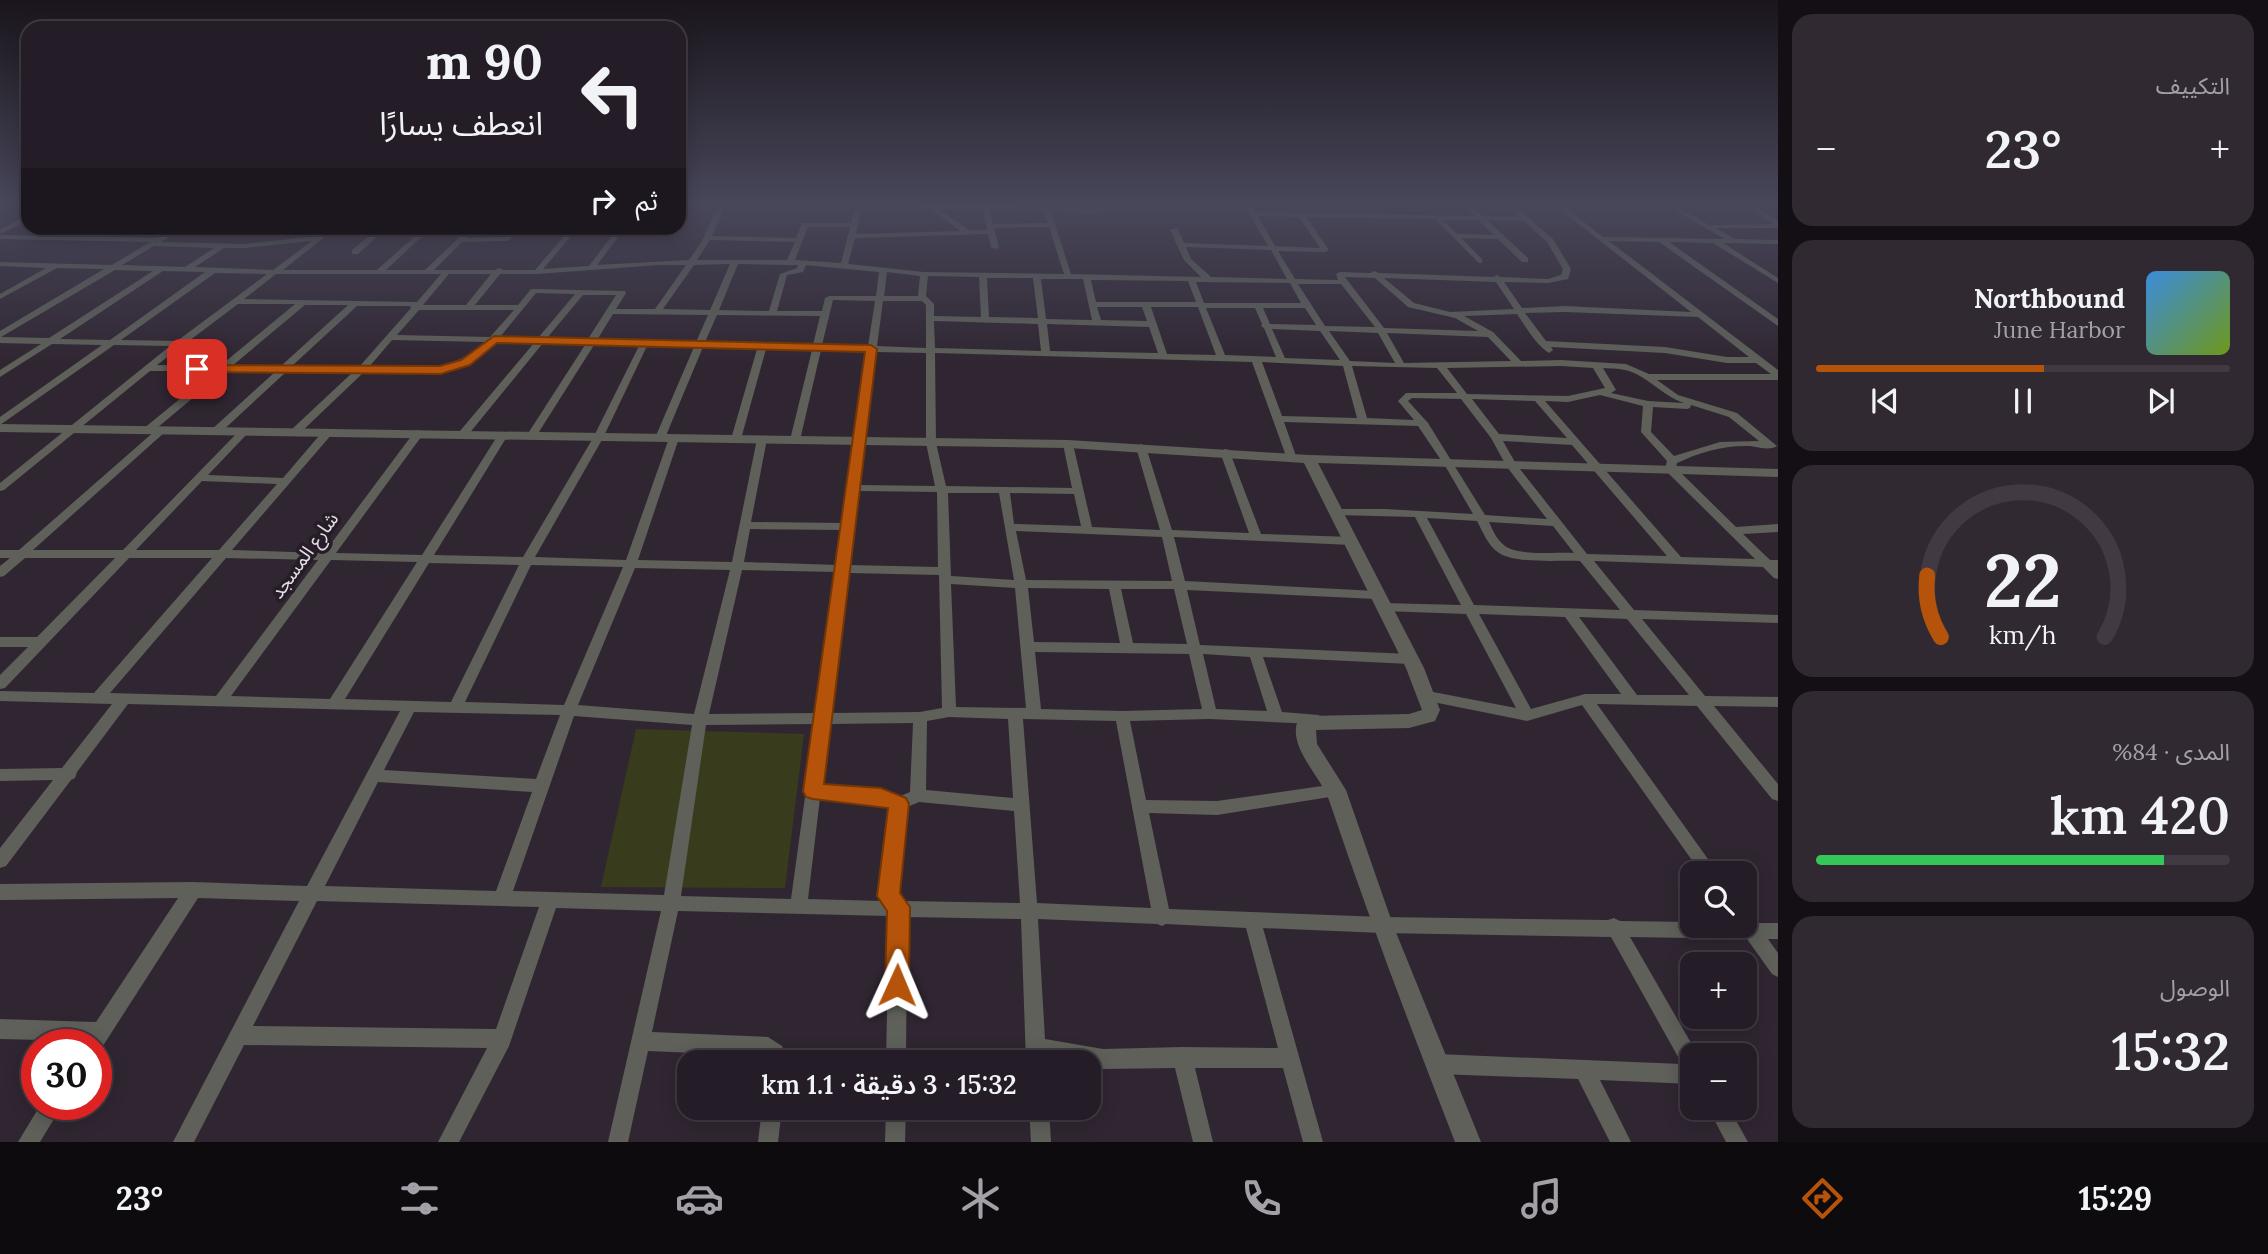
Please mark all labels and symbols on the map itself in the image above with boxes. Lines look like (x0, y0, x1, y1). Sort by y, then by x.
pin (167, 339, 227, 399)
street label: شارع المسجد (265, 507, 345, 604)
position arrow (860, 948, 934, 1022)
speed limit sign: 30 (21, 1029, 112, 1120)

